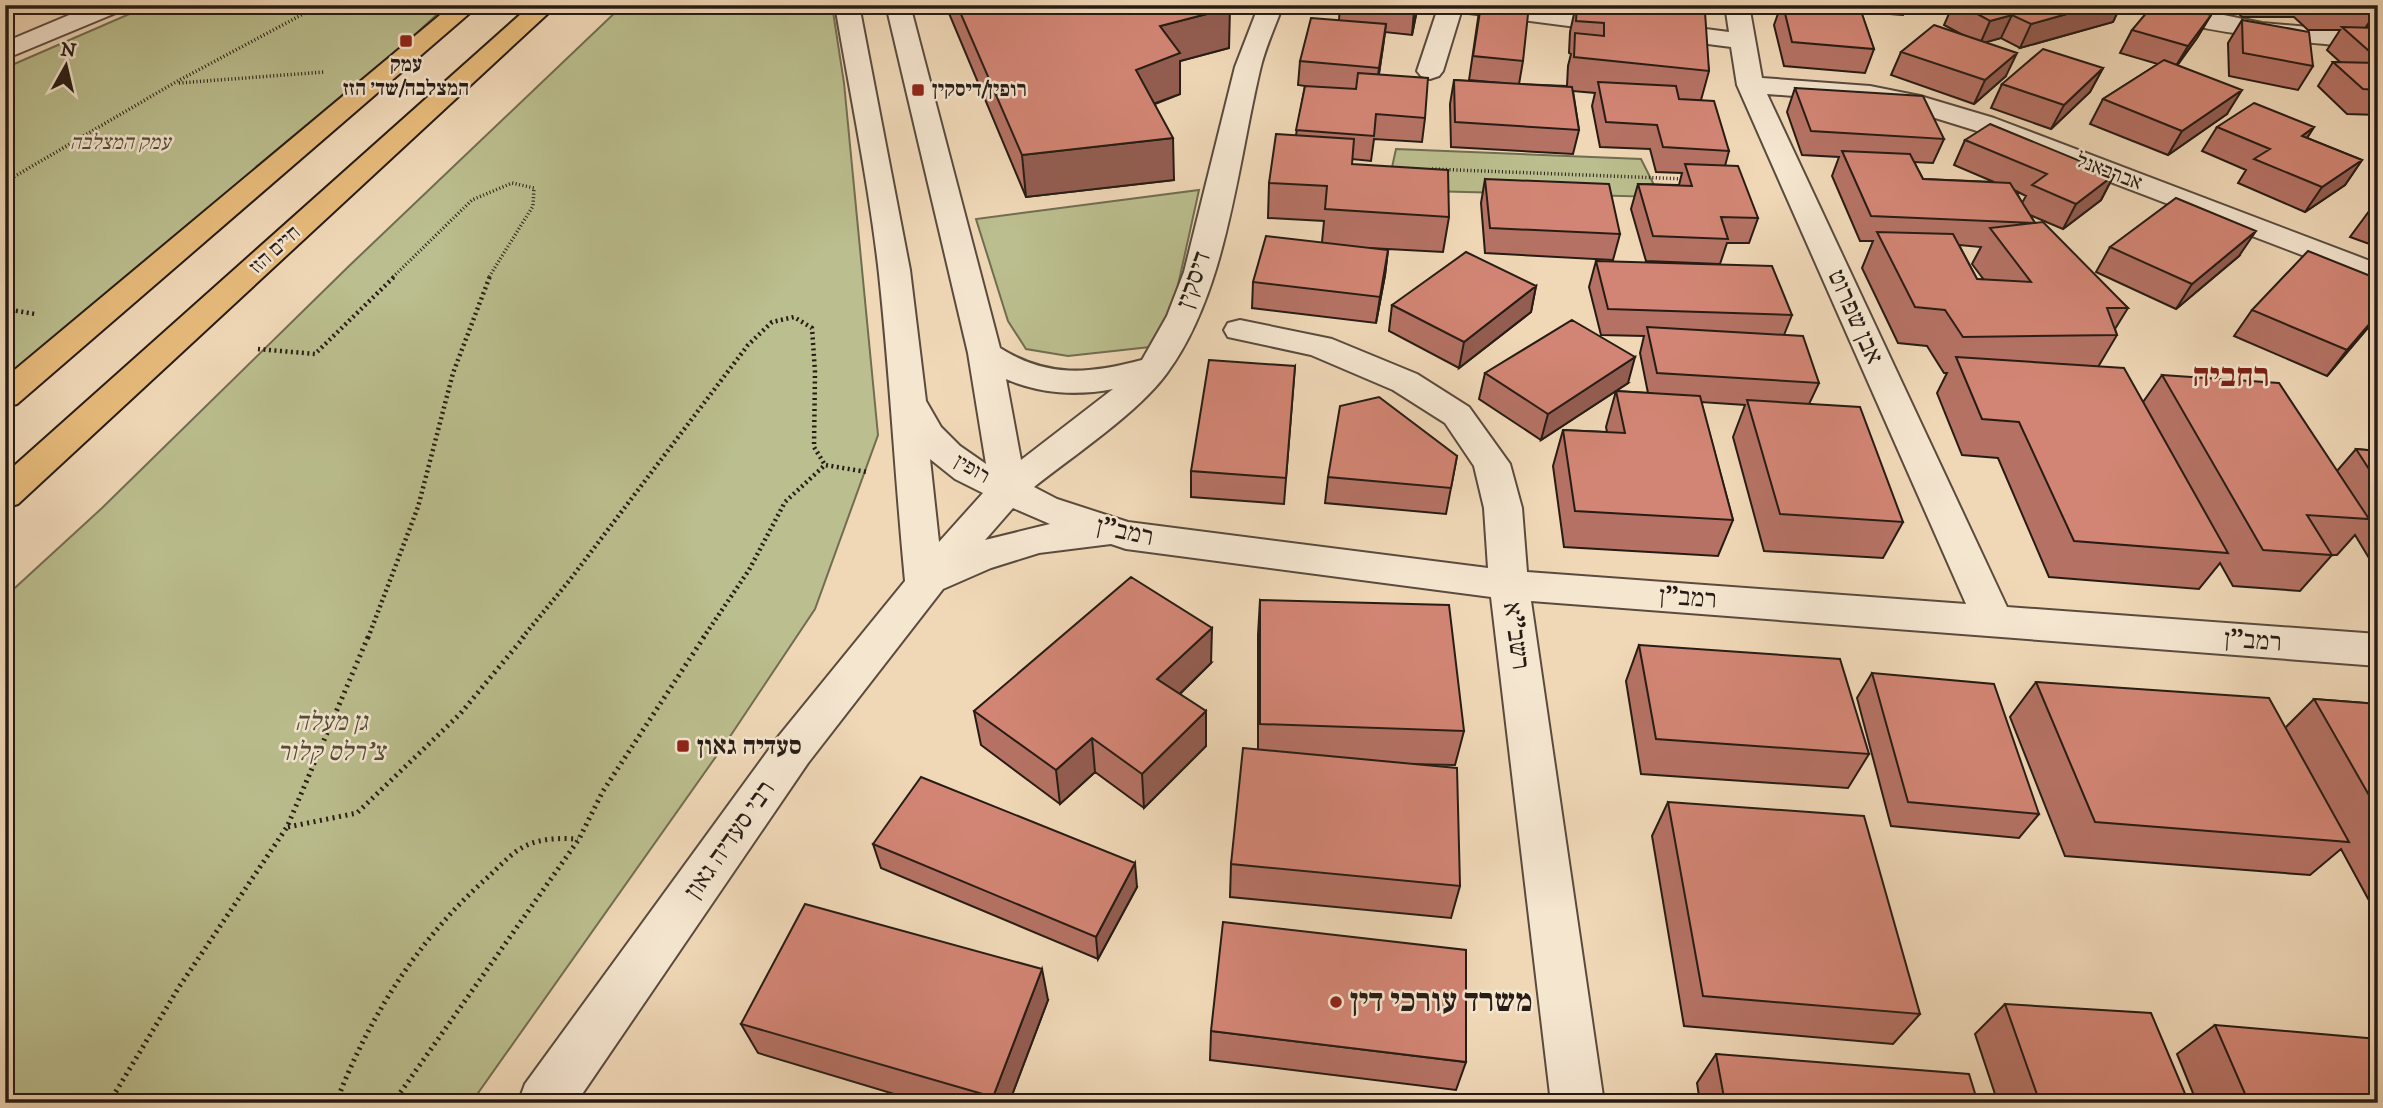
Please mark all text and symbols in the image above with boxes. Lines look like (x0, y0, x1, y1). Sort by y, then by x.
north arrow (32, 32, 102, 102)
marker: עמק המצלבה/שד׳ הזז (398, 33, 414, 49)
text: N (59, 38, 78, 63)
place label: עמק המצלבה/שד׳ הזז (343, 52, 469, 102)
place label: רופין/דיסקין (932, 77, 1027, 103)
marker: רופין/דיסקין (910, 82, 926, 98)
park label: עמק המצלבה (70, 130, 172, 156)
street label: אברבאנל (2072, 147, 2146, 197)
street label: חיים הזז (244, 220, 306, 280)
street label: דיסקין (1169, 247, 1219, 313)
street label: אבן שפרוט (1820, 264, 1890, 370)
district label: רחביה (2192, 356, 2270, 397)
street label: רופין (949, 449, 995, 489)
street label: רמב"ן (1093, 510, 1157, 554)
street label: רמב"ן (1658, 580, 1718, 616)
street label: רשב"א (1495, 600, 1537, 672)
street label: רמב"ן (2223, 623, 2283, 659)
park label: גן מעלה צ'רלס קלור (277, 706, 387, 769)
place label: סעדיה גאון (697, 730, 802, 763)
marker: סעדיה גאון (675, 738, 691, 754)
street label: רבי סעדיה גאון (677, 774, 783, 906)
place label: משרד עורכי דין (1350, 982, 1533, 1022)
marker: משרד עורכי דין (1328, 994, 1344, 1010)

